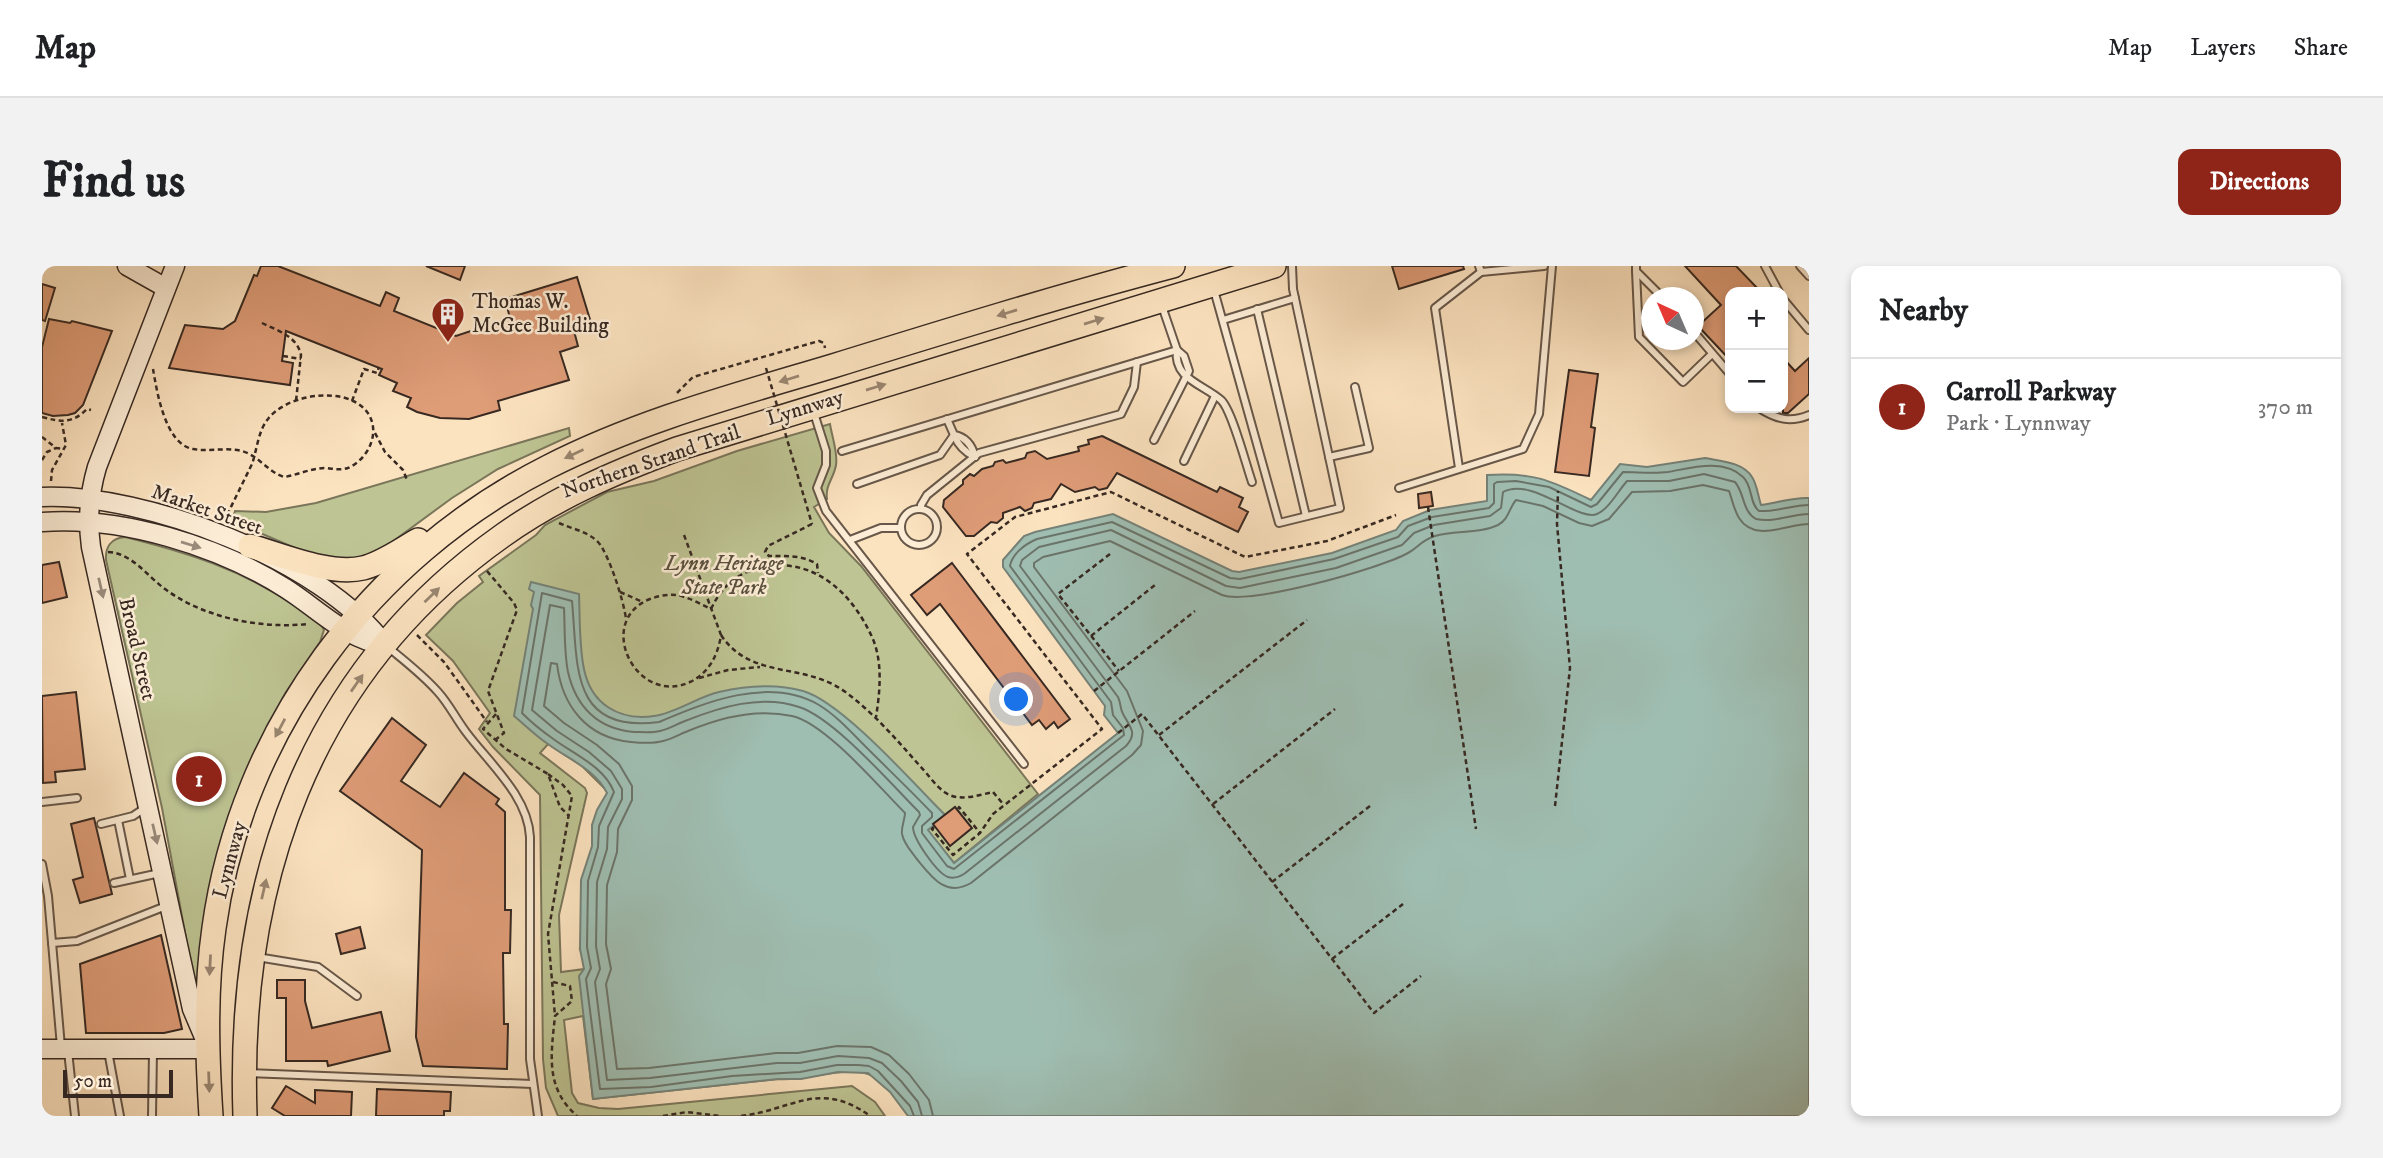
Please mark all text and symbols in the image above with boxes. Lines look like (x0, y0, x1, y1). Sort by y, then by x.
text: Map (35, 28, 96, 69)
text: Map (2108, 33, 2152, 63)
text: Layers (2190, 33, 2256, 63)
text: Share (2294, 33, 2348, 63)
button: Directions (2178, 149, 2341, 215)
text: Find us (42, 151, 185, 213)
north arrow (1641, 287, 1704, 350)
map controls (1725, 287, 1788, 413)
button: + (1725, 287, 1788, 350)
place label: Thomas W. McGee Building (472, 289, 610, 339)
text: Nearby (1879, 293, 1968, 330)
building icon: Thomas W. McGee Building (429, 295, 467, 344)
one-way arrow (996, 308, 1017, 318)
one-way arrow (1084, 315, 1105, 325)
button: − (1725, 350, 1788, 413)
one-way arrow (778, 375, 799, 385)
text: Carroll Parkway (1946, 376, 2116, 409)
one-way arrow (866, 381, 887, 391)
street label: Lynnway (763, 384, 848, 432)
text: 1 (1898, 393, 1906, 422)
text: 370 m (2258, 393, 2313, 422)
text: Park · Lynnway (1946, 409, 2091, 438)
street label: Northern Strand Trail (558, 419, 744, 505)
one-way arrow (564, 448, 584, 460)
street label: Market Street (148, 479, 266, 541)
one-way arrow (181, 540, 202, 551)
park label: Lynn Heritage State Park (664, 551, 784, 601)
one-way arrow (95, 577, 106, 599)
one-way arrow (423, 587, 440, 604)
street label: Broad Street (113, 595, 162, 703)
one-way arrow (350, 674, 364, 692)
your location (999, 682, 1033, 716)
one-way arrow (274, 718, 286, 738)
pin: 1 (176, 753, 222, 805)
street label: Lynnway (207, 818, 253, 901)
one-way arrow (150, 823, 161, 845)
one-way arrow (259, 878, 270, 900)
one-way arrow (205, 954, 216, 976)
scale bar (63, 1067, 173, 1099)
text: 50 m (74, 1070, 112, 1093)
one-way arrow (204, 1072, 215, 1094)

